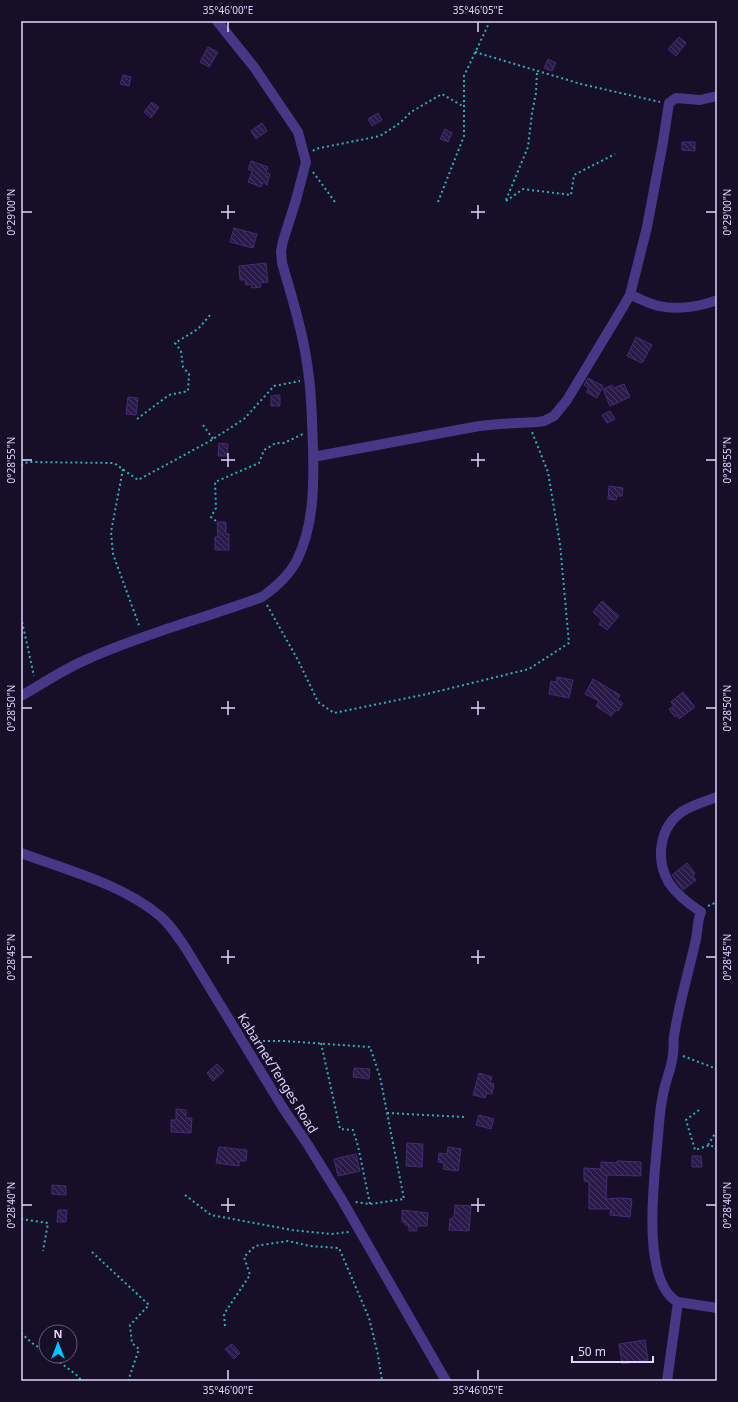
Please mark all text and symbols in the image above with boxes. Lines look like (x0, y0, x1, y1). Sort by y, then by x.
text: 35°46'00"E (203, 3, 253, 17)
text: 35°46'05"E (453, 3, 503, 17)
text: 0°29'00"N (4, 189, 18, 235)
text: 0°29'00"N (720, 189, 734, 235)
text: 0°28'55"N (4, 437, 18, 483)
text: 0°28'55"N (720, 437, 734, 483)
text: 0°28'50"N (4, 685, 18, 731)
text: 0°28'50"N (720, 685, 734, 731)
text: 0°28'45"N (4, 934, 18, 980)
text: 0°28'45"N (720, 934, 734, 980)
street label: Kabarnet/Tenges Road (234, 1009, 322, 1137)
text: 0°28'40"N (4, 1182, 18, 1228)
text: 0°28'40"N (720, 1182, 734, 1228)
north arrow (38, 1324, 78, 1364)
text: N (54, 1326, 62, 1341)
scale bar (572, 1338, 653, 1364)
text: 50 m (578, 1343, 606, 1360)
text: 35°46'00"E (203, 1383, 253, 1397)
text: 35°46'05"E (453, 1383, 503, 1397)

